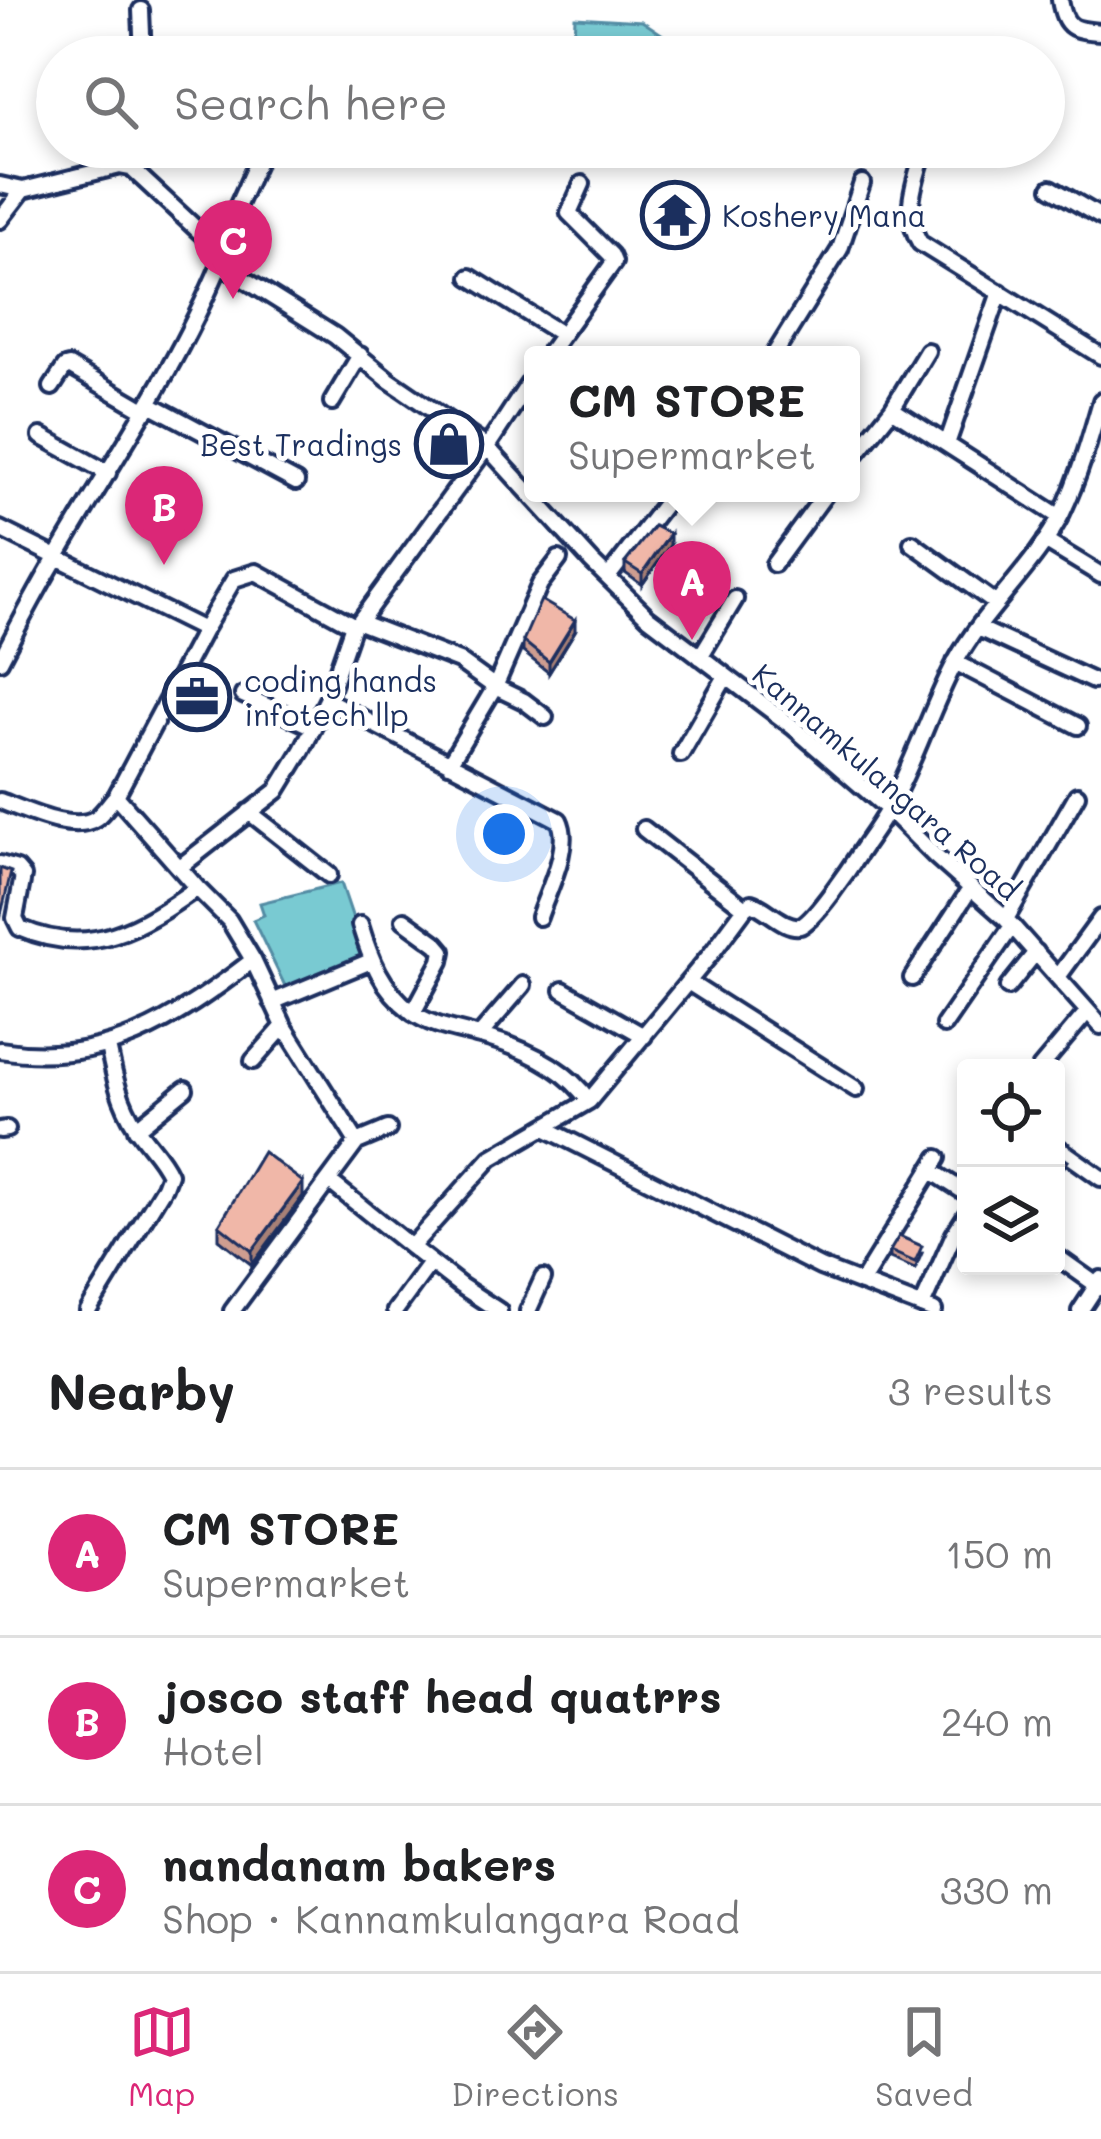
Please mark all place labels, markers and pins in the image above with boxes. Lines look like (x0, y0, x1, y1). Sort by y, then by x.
temple icon: Koshery Mana (640, 180, 710, 250)
place label: Koshery Mana (722, 195, 926, 235)
pin: C (194, 200, 272, 299)
shop icon: Best Tradings (414, 409, 484, 479)
place label: Best Tradings (200, 424, 402, 464)
pin: B (125, 466, 203, 565)
pin: A (653, 541, 731, 640)
place label: coding hands infotech llp (244, 660, 437, 734)
office icon: coding hands infotech llp (162, 662, 232, 732)

